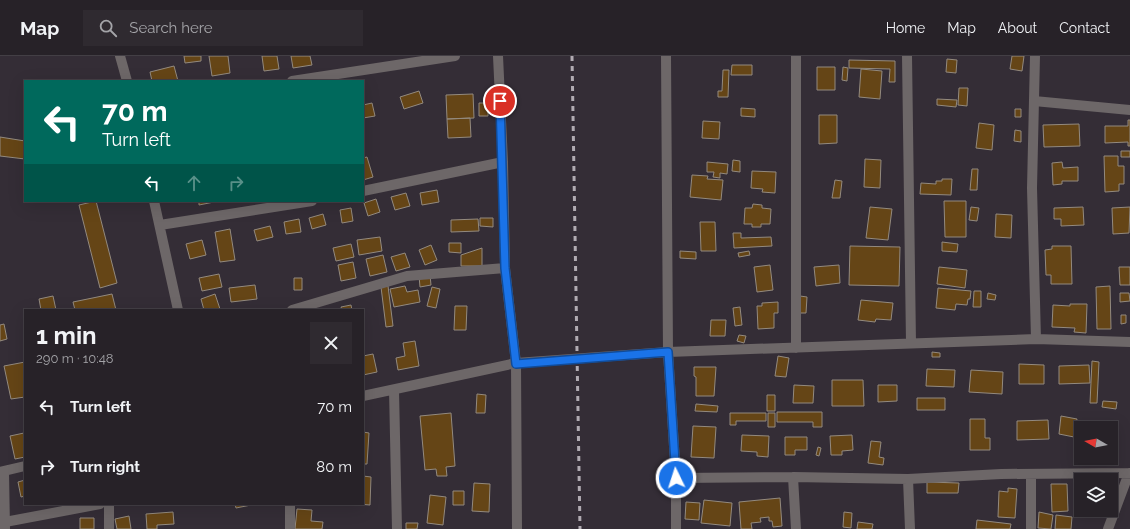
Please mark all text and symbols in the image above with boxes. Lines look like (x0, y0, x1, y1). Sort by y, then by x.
search box (83, 10, 363, 46)
text: Map (20, 17, 59, 39)
icon: search (97, 17, 119, 39)
text: Search here (129, 19, 213, 37)
text: Home (886, 20, 925, 36)
text: Map (947, 20, 976, 36)
text: About (998, 20, 1037, 36)
text: Contact (1059, 20, 1110, 36)
pin (483, 84, 517, 118)
icon: arrive (489, 90, 511, 112)
text: 70 m (102, 95, 168, 128)
icon: left (36, 96, 88, 148)
text: Turn left (102, 129, 171, 150)
icon: left (141, 172, 163, 194)
icon: ahead (183, 172, 205, 194)
icon: right (225, 172, 247, 194)
text: 1 min (36, 321, 97, 350)
button: close (310, 322, 352, 364)
text: 290 m · 10:48 (36, 351, 113, 366)
icon: left (36, 396, 58, 418)
text: Turn left (70, 398, 131, 416)
text: 70 m (317, 398, 352, 416)
north arrow (1074, 421, 1118, 465)
map controls (1074, 421, 1118, 517)
icon: right (36, 456, 58, 478)
position arrow (655, 457, 697, 499)
text: Turn right (70, 458, 140, 476)
text: 80 m (316, 458, 352, 476)
button: layers (1074, 473, 1118, 517)

